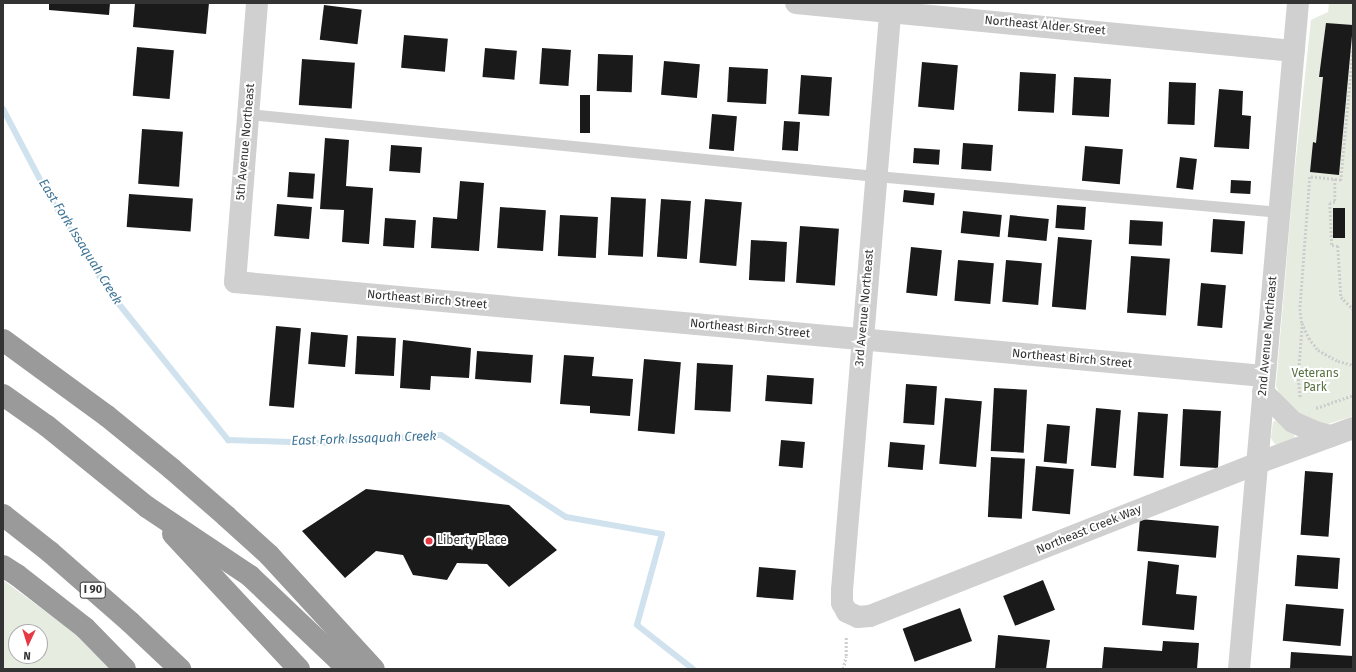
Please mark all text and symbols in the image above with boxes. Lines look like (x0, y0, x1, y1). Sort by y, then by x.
street label: Northeast Alder Street (984, 14, 1106, 38)
street label: 5th Avenue Northeast (234, 83, 258, 201)
water label: East Fork Issaquah Creek (35, 176, 125, 308)
street label: 3rd Avenue Northeast (853, 249, 877, 367)
street label: 2nd Avenue Northeast (1256, 275, 1280, 397)
street label: Northeast Birch Street (366, 288, 488, 312)
street label: Northeast Birch Street (689, 317, 811, 341)
street label: Northeast Birch Street (1011, 347, 1133, 371)
park label: Veterans Park (1292, 367, 1338, 395)
water label: East Fork Issaquah Creek (291, 429, 437, 449)
street label: Northeast Creek Way (1034, 502, 1144, 558)
place label: Liberty Place (437, 534, 507, 548)
marker: Liberty Place (424, 536, 434, 546)
road number: I 90 (79, 581, 107, 599)
north arrow (8, 624, 48, 664)
text: N (23, 649, 31, 662)

